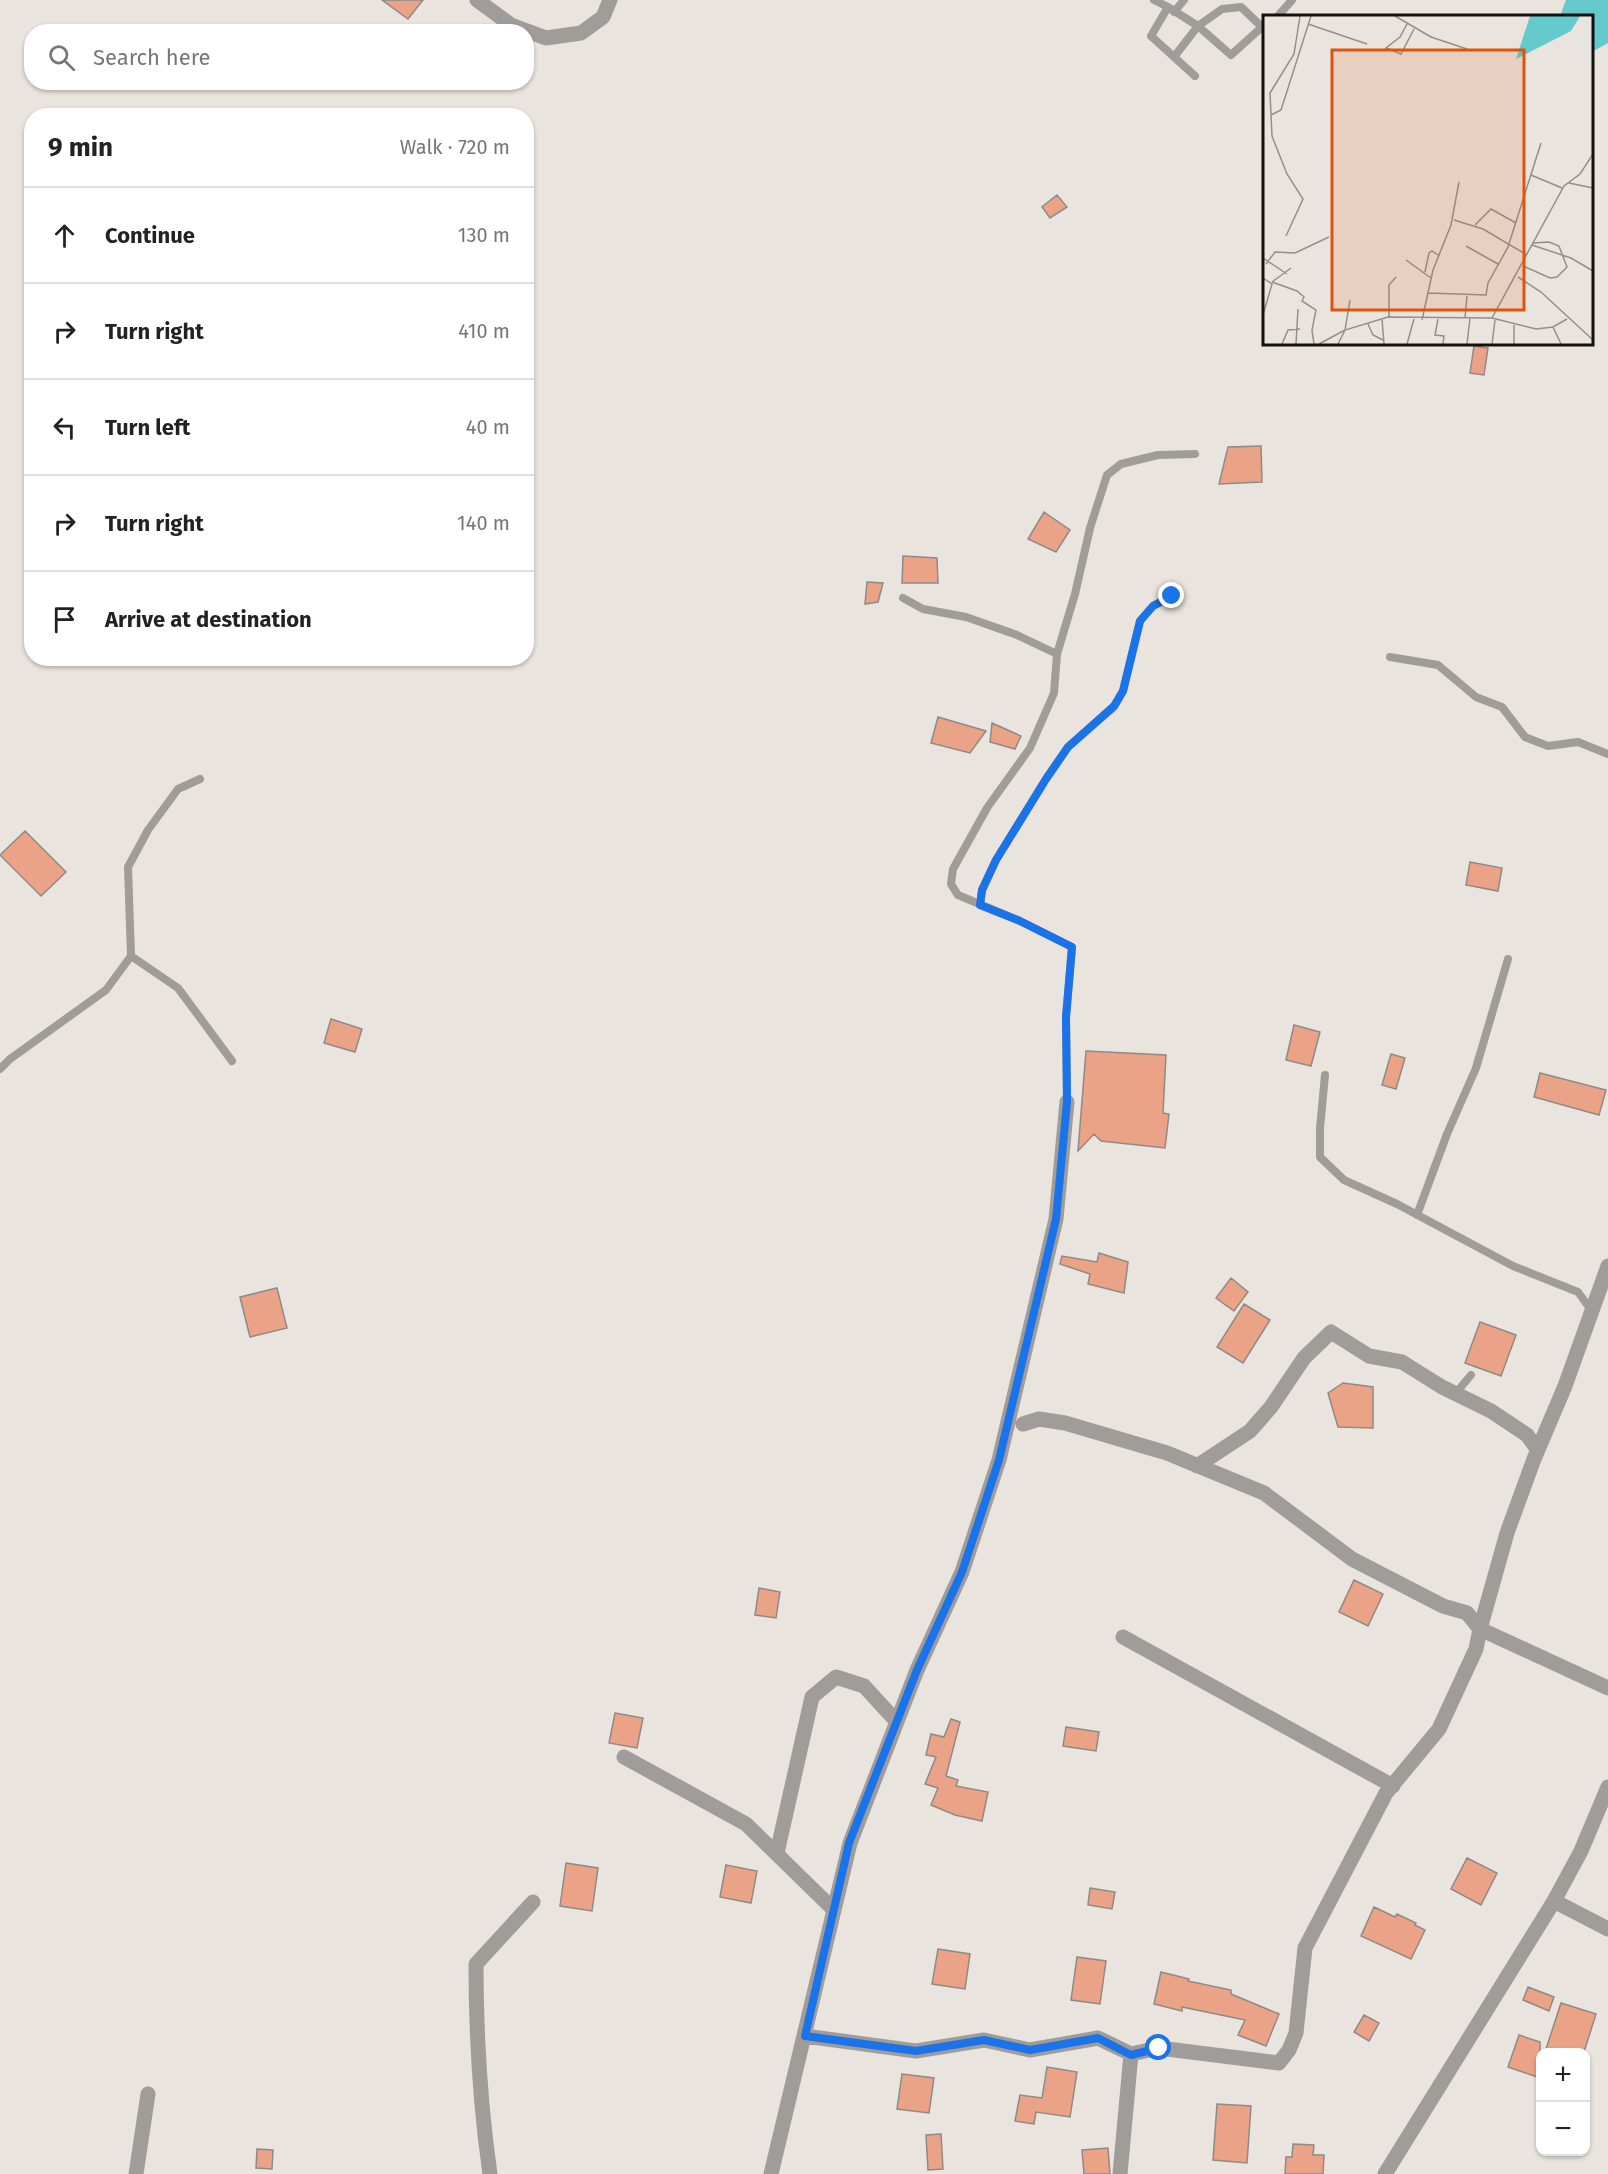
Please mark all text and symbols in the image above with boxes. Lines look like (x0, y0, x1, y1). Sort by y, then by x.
inset map (1263, 15, 1593, 345)
search box (24, 24, 534, 90)
icon: search (45, 41, 78, 74)
text: Search here (93, 44, 211, 71)
text: 9 min (48, 132, 113, 163)
text: Walk · 720 m (400, 135, 510, 159)
icon: ahead (48, 219, 81, 252)
text: Continue (105, 222, 195, 249)
text: 130 m (458, 223, 510, 247)
icon: right (48, 315, 81, 348)
text: Turn right (105, 318, 204, 345)
text: 410 m (458, 319, 510, 343)
icon: left (48, 411, 81, 444)
text: Turn left (105, 414, 190, 441)
text: 40 m (466, 415, 510, 439)
icon: right (48, 507, 81, 540)
text: Turn right (105, 510, 204, 537)
text: 140 m (457, 511, 510, 535)
route end (1158, 582, 1184, 608)
icon: arrive (48, 603, 81, 636)
text: Arrive at destination (105, 606, 312, 633)
route start (1145, 2034, 1171, 2060)
map controls (1536, 2048, 1590, 2156)
button: + (1536, 2048, 1590, 2102)
button: − (1536, 2102, 1590, 2156)

